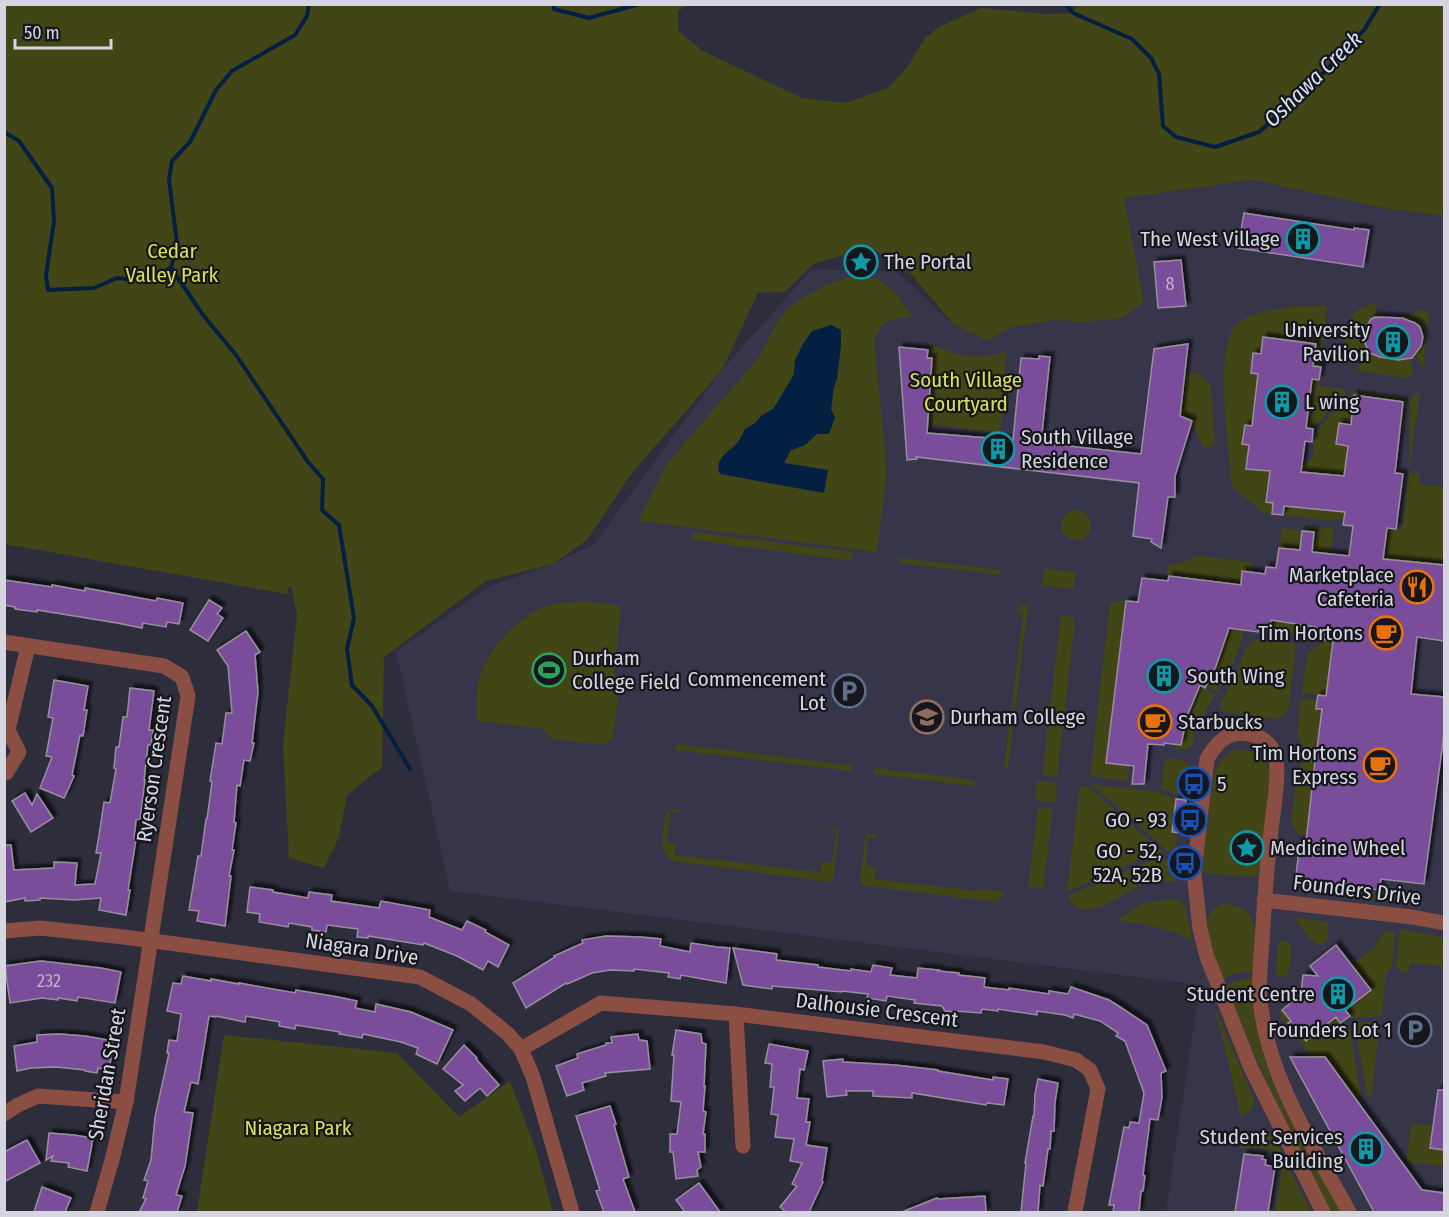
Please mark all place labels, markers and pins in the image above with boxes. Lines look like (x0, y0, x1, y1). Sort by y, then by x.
building icon: The West Village (1285, 221, 1321, 257)
place label: The West Village (1140, 226, 1280, 252)
place icon: The Portal (843, 244, 879, 280)
place label: The Portal (884, 249, 972, 275)
place label: University Pavilion (1284, 317, 1371, 367)
building icon: University Pavilion (1375, 324, 1411, 360)
building icon: L wing (1264, 384, 1300, 420)
place label: L wing (1305, 389, 1359, 415)
place label: South Village Residence (1021, 424, 1133, 474)
building icon: South Village Residence (980, 431, 1016, 467)
place label: Marketplace Cafeteria (1289, 562, 1394, 612)
restaurant icon: Marketplace Cafeteria (1399, 569, 1435, 605)
cafe icon: Tim Hortons (1368, 615, 1404, 651)
place label: Tim Hortons (1258, 620, 1363, 646)
place label: Durham College Field (572, 645, 680, 695)
sports icon: Durham College Field (531, 652, 567, 688)
building icon: South Wing (1146, 658, 1182, 694)
place label: South Wing (1187, 663, 1284, 689)
place label: Commencement Lot (688, 666, 826, 716)
parking icon: Commencement Lot (831, 673, 867, 709)
school or university icon: Durham College (909, 699, 945, 735)
place label: Durham College (950, 704, 1086, 730)
cafe icon: Starbucks (1137, 704, 1173, 740)
place label: Starbucks (1178, 709, 1263, 735)
place label: Tim Hortons Express (1252, 740, 1357, 790)
cafe icon: Tim Hortons Express (1362, 747, 1398, 783)
bus stop icon: 5 (1176, 766, 1212, 802)
place label: 5 (1217, 771, 1227, 797)
bus stop icon: GO - 93 (1172, 802, 1208, 838)
place label: GO - 93 (1105, 807, 1167, 833)
place icon: Medicine Wheel (1229, 830, 1265, 866)
place label: Medicine Wheel (1270, 835, 1406, 861)
place label: GO - 52, 52A, 52B (1093, 838, 1162, 888)
bus stop icon: GO - 52, 52A, 52B (1167, 845, 1203, 881)
building icon: Student Centre (1320, 976, 1356, 1012)
place label: Student Centre (1187, 981, 1315, 1007)
parking icon: Founders Lot 1 (1397, 1012, 1433, 1048)
place label: Founders Lot 1 (1268, 1017, 1392, 1043)
place label: Student Services Building (1200, 1124, 1343, 1174)
building icon: Student Services Building (1348, 1131, 1384, 1167)

